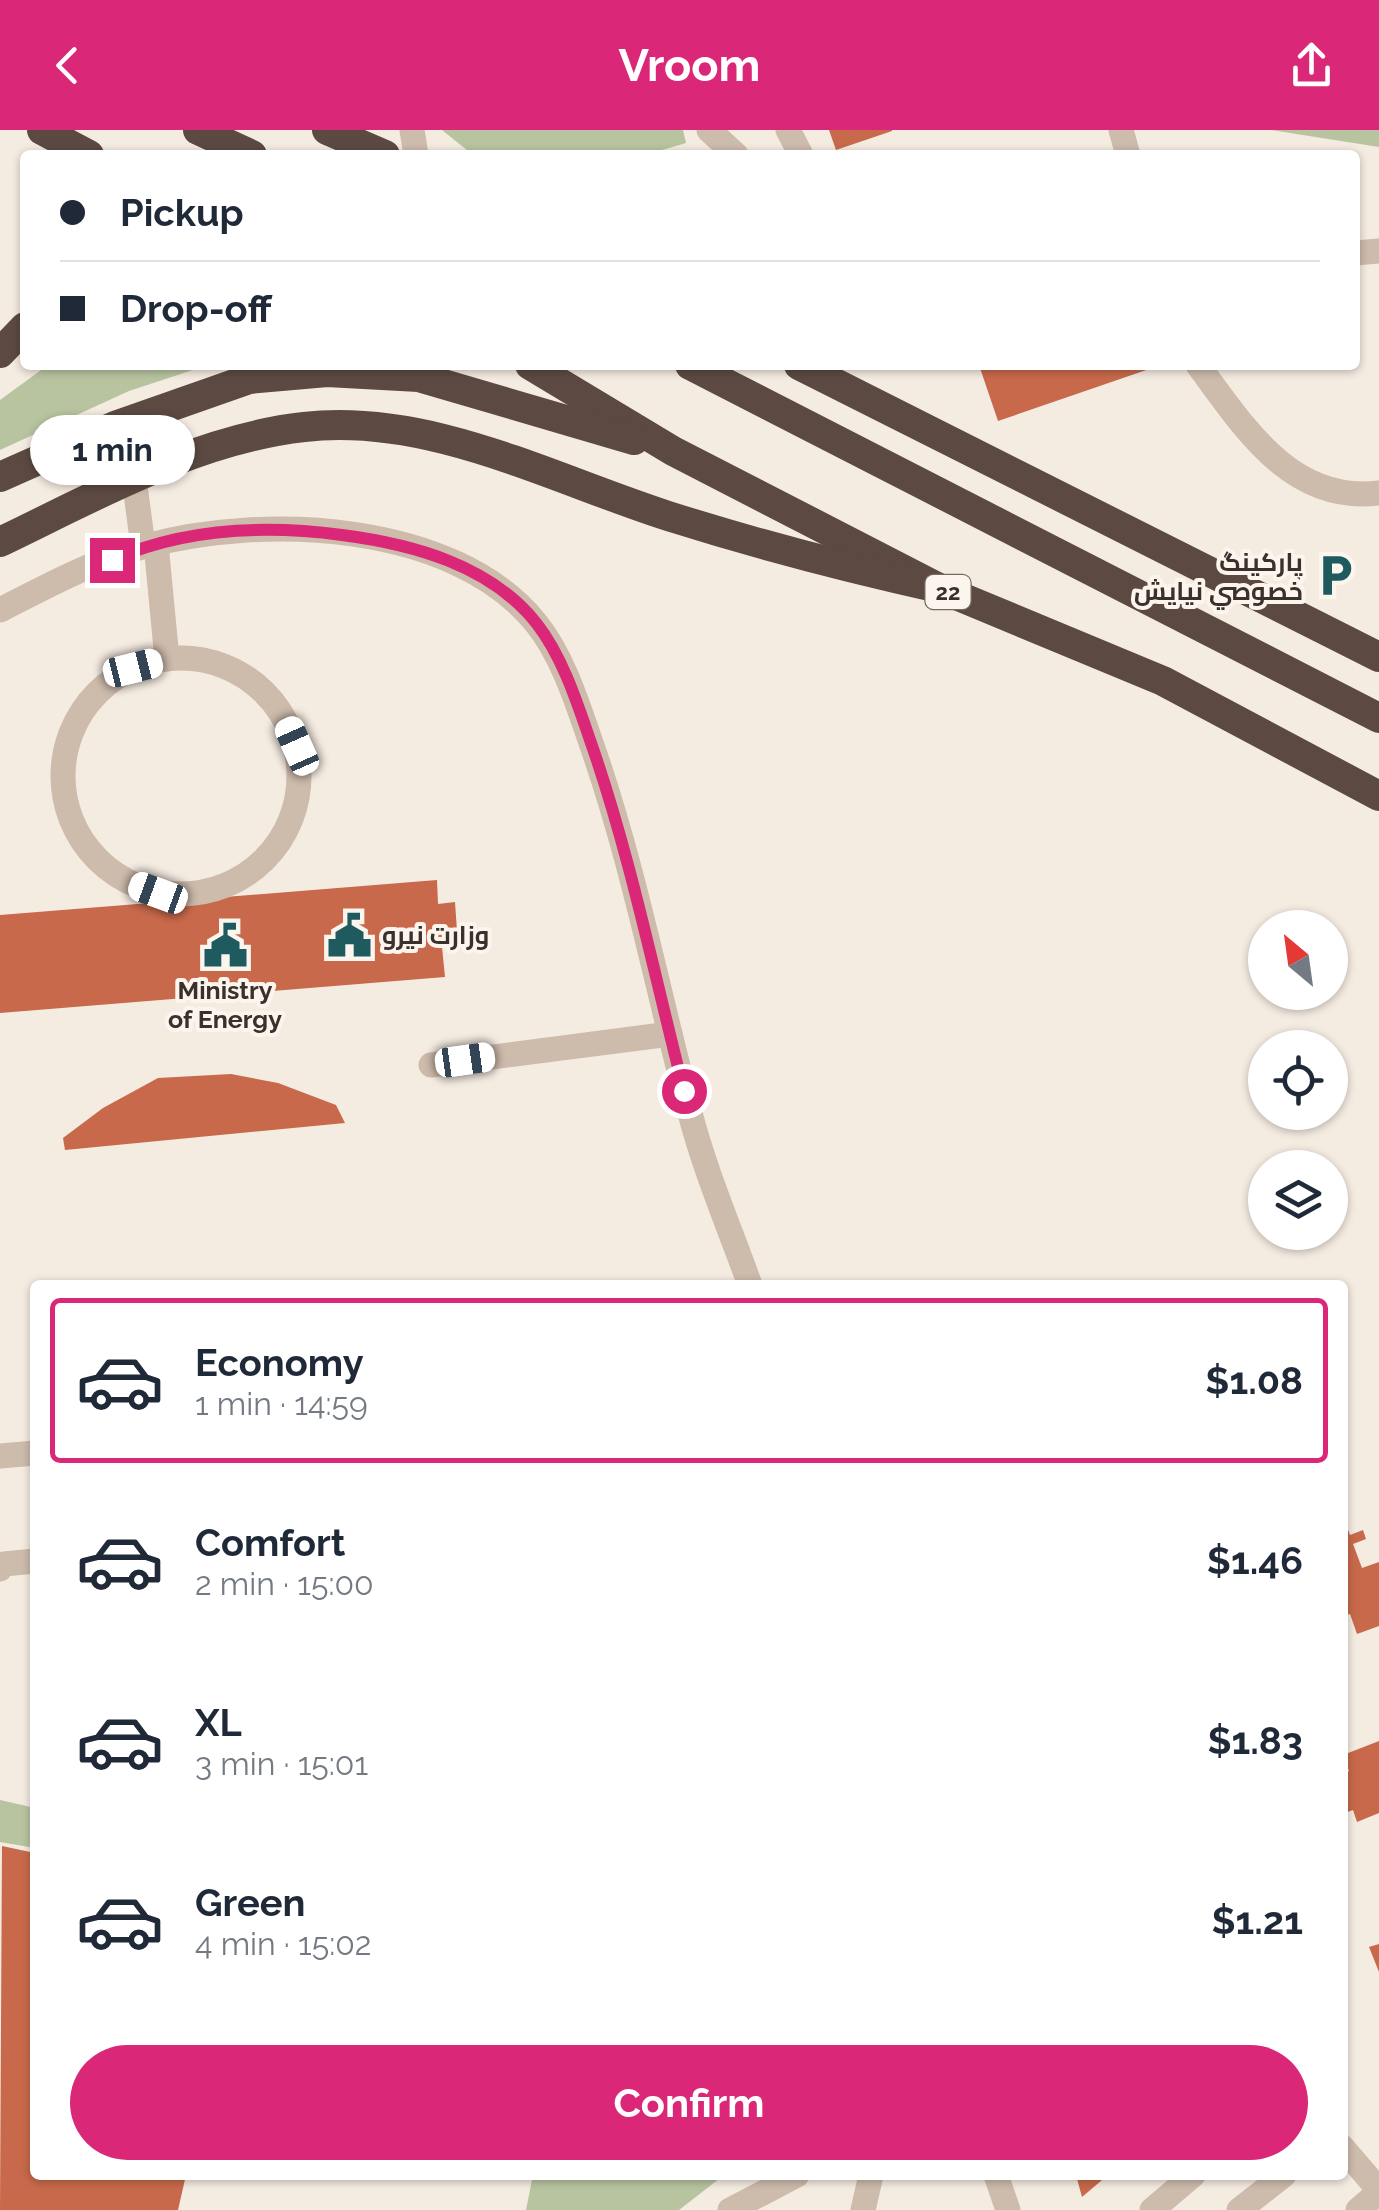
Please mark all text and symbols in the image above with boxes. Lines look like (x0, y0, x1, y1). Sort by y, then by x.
icon: back (40, 38, 95, 93)
icon: share (1284, 38, 1339, 93)
text: Vroom (618, 39, 761, 92)
text: Pickup (120, 190, 244, 235)
text: Drop-off (120, 286, 272, 331)
callout: 1 min (29, 415, 194, 485)
text: 1 min (72, 431, 153, 468)
route end (90, 538, 135, 583)
place label: پاركينگ خصوصي نيايش (1134, 547, 1303, 610)
parking icon: پاركينگ خصوصي نيايش (1312, 552, 1360, 600)
road number: 22 (926, 575, 970, 609)
car (100, 646, 166, 690)
car (271, 712, 323, 780)
car (125, 869, 191, 917)
north arrow (1248, 910, 1348, 1010)
map controls (1248, 910, 1348, 1250)
public building icon: وزارت نیرو (325, 911, 373, 959)
place label: وزارت نیرو (382, 920, 489, 950)
public building icon: Ministry of Energy (201, 922, 249, 970)
place label: Ministry of Energy (168, 975, 282, 1034)
button: locate (1248, 1030, 1348, 1130)
car (433, 1041, 497, 1079)
route start (662, 1069, 707, 1114)
button: layers (1248, 1150, 1348, 1250)
icon: car (75, 1336, 165, 1426)
text: Economy (195, 1340, 364, 1385)
text: $1.08 (1205, 1358, 1303, 1403)
text: 1 min · 14:59 (195, 1385, 368, 1422)
icon: car (75, 1516, 165, 1606)
text: Comfort (195, 1520, 345, 1565)
text: $1.46 (1207, 1538, 1303, 1583)
text: 2 min · 15:00 (195, 1565, 374, 1602)
icon: car (75, 1696, 165, 1786)
text: XL (195, 1700, 242, 1745)
text: $1.83 (1207, 1718, 1303, 1763)
text: 3 min · 15:01 (195, 1745, 368, 1782)
icon: car (75, 1876, 165, 1966)
text: Green (195, 1880, 305, 1925)
text: $1.21 (1211, 1898, 1303, 1943)
text: 4 min · 15:02 (195, 1925, 371, 1962)
button: Confirm (70, 2045, 1308, 2160)

